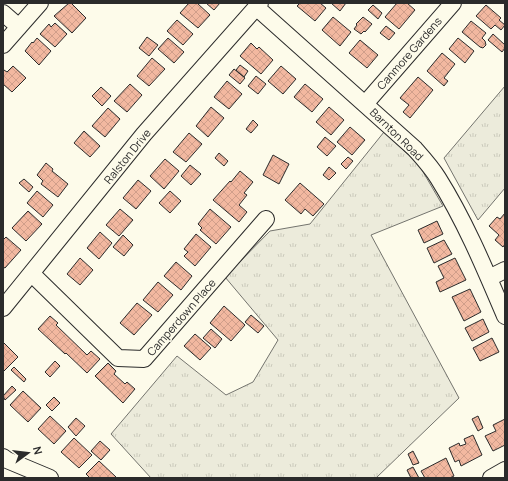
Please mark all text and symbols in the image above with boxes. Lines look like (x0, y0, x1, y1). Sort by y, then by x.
street label: Canmore Gardens (373, 13, 445, 92)
street label: Barnton Road (367, 105, 427, 163)
street label: Ralston Drive (100, 125, 154, 187)
street label: Camperdown Place (143, 275, 219, 359)
north arrow (8, 433, 48, 473)
text: N (30, 445, 46, 456)

